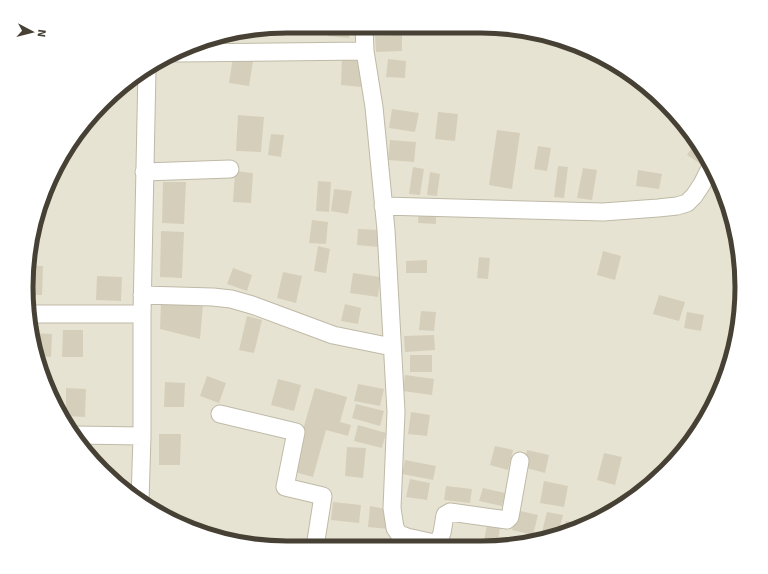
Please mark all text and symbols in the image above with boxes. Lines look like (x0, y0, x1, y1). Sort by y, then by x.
north arrow (12, 12, 52, 52)
text: N (35, 29, 48, 38)

